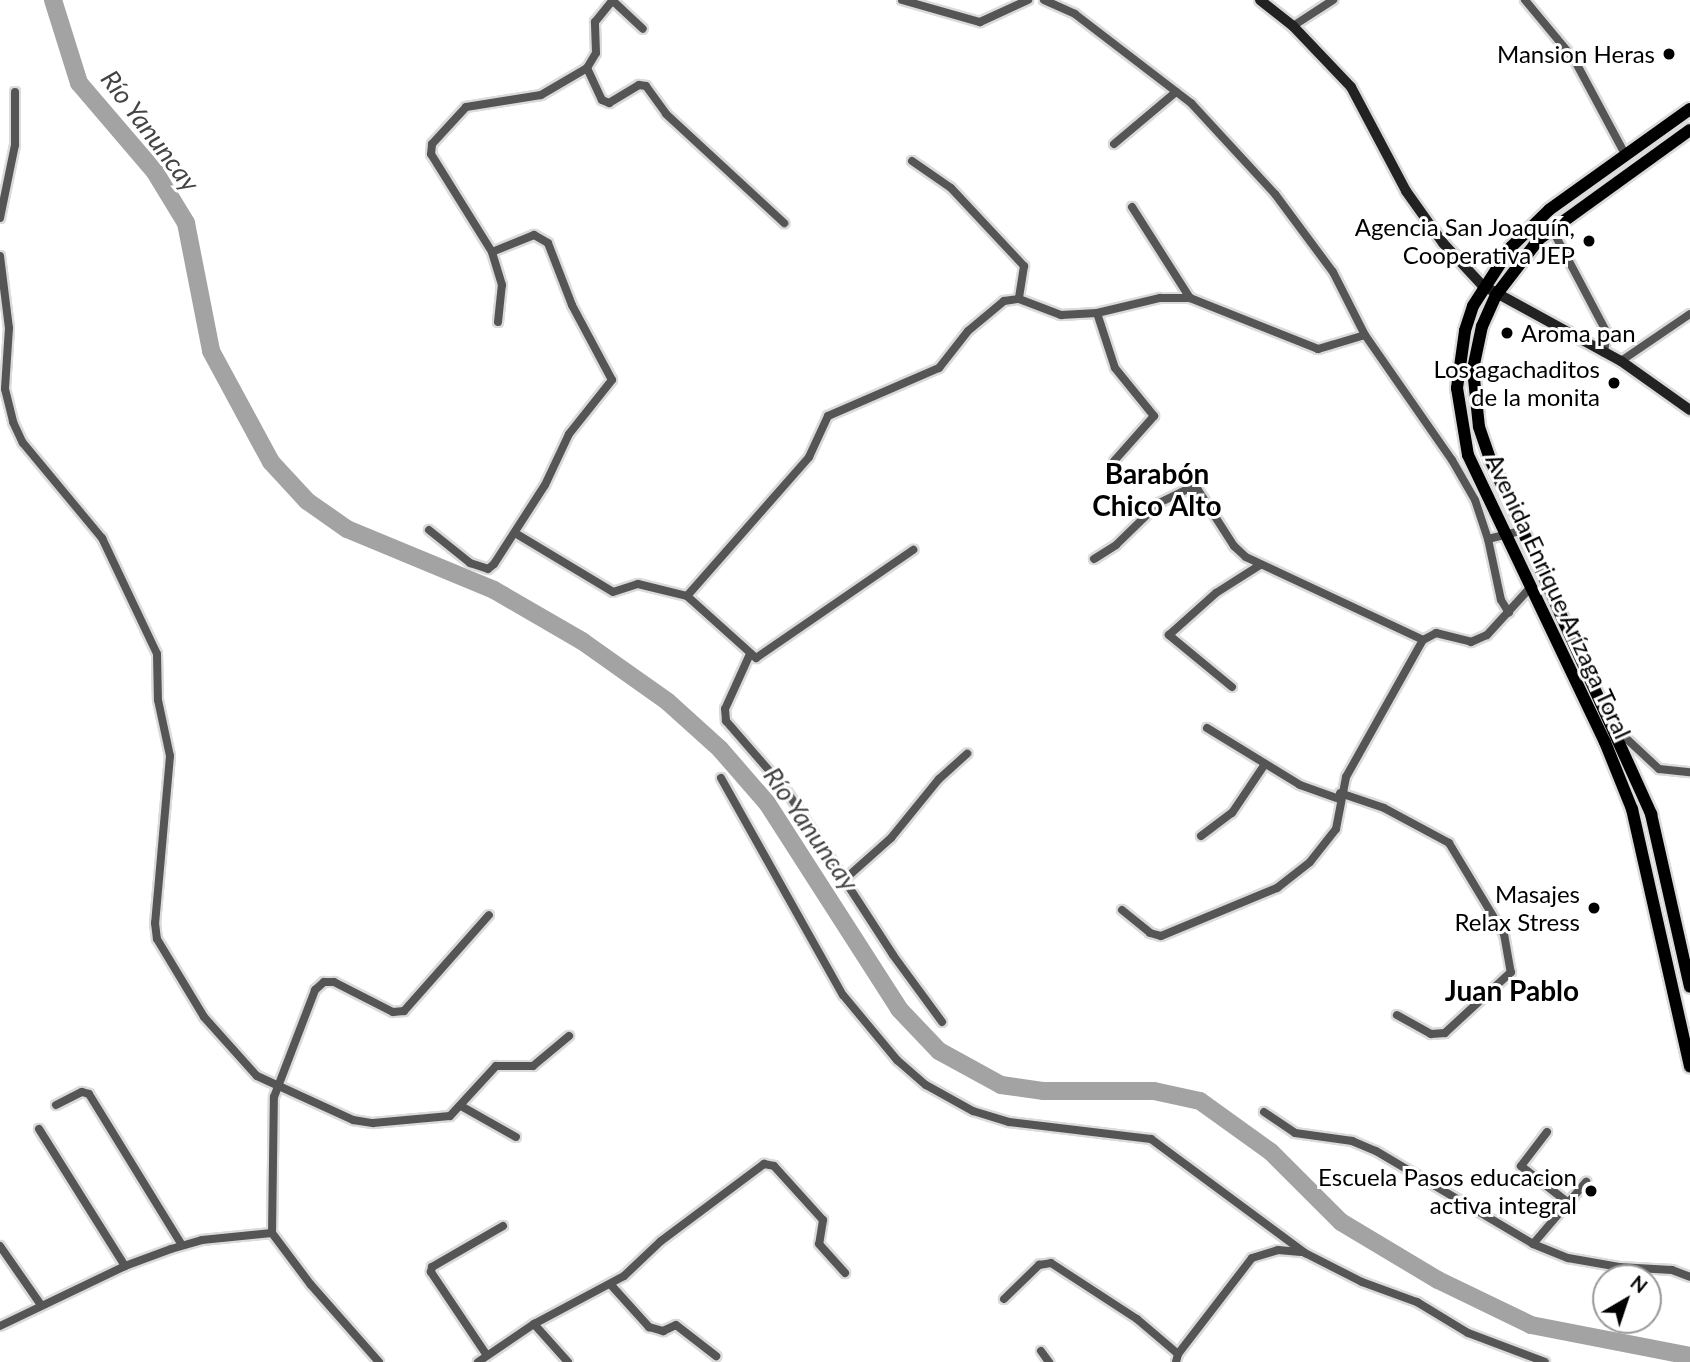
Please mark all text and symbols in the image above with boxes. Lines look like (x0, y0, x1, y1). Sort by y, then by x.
place label: Mansion Heras (1497, 40, 1655, 68)
marker: Mansion Heras (1661, 46, 1677, 62)
water label: Río Yanuncay (94, 64, 206, 198)
place label: Agencia San Joaquín, Cooperativa JEP (1354, 213, 1575, 269)
marker: Agencia San Joaquín, Cooperativa JEP (1581, 233, 1597, 249)
place label: Aroma pan (1521, 319, 1636, 347)
marker: Aroma pan (1499, 325, 1515, 341)
place label: Los agachaditos de la monita (1434, 355, 1600, 411)
marker: Los agachaditos de la monita (1606, 375, 1622, 391)
street label: Avenida Enrique Arízaga Toral (1480, 448, 1638, 744)
district label: Barabón Chico Alto (1092, 456, 1222, 522)
water label: Río Yanuncay (757, 761, 865, 897)
place label: Masajes Relax Stress (1455, 880, 1580, 936)
marker: Masajes Relax Stress (1586, 900, 1602, 916)
district label: Juan Pablo (1445, 973, 1579, 1007)
place label: Escuela Pasos educacion activa integral (1318, 1163, 1577, 1219)
marker: Escuela Pasos educacion activa integral (1583, 1183, 1599, 1199)
north arrow (1592, 1264, 1662, 1334)
text: N (1626, 1270, 1652, 1297)

